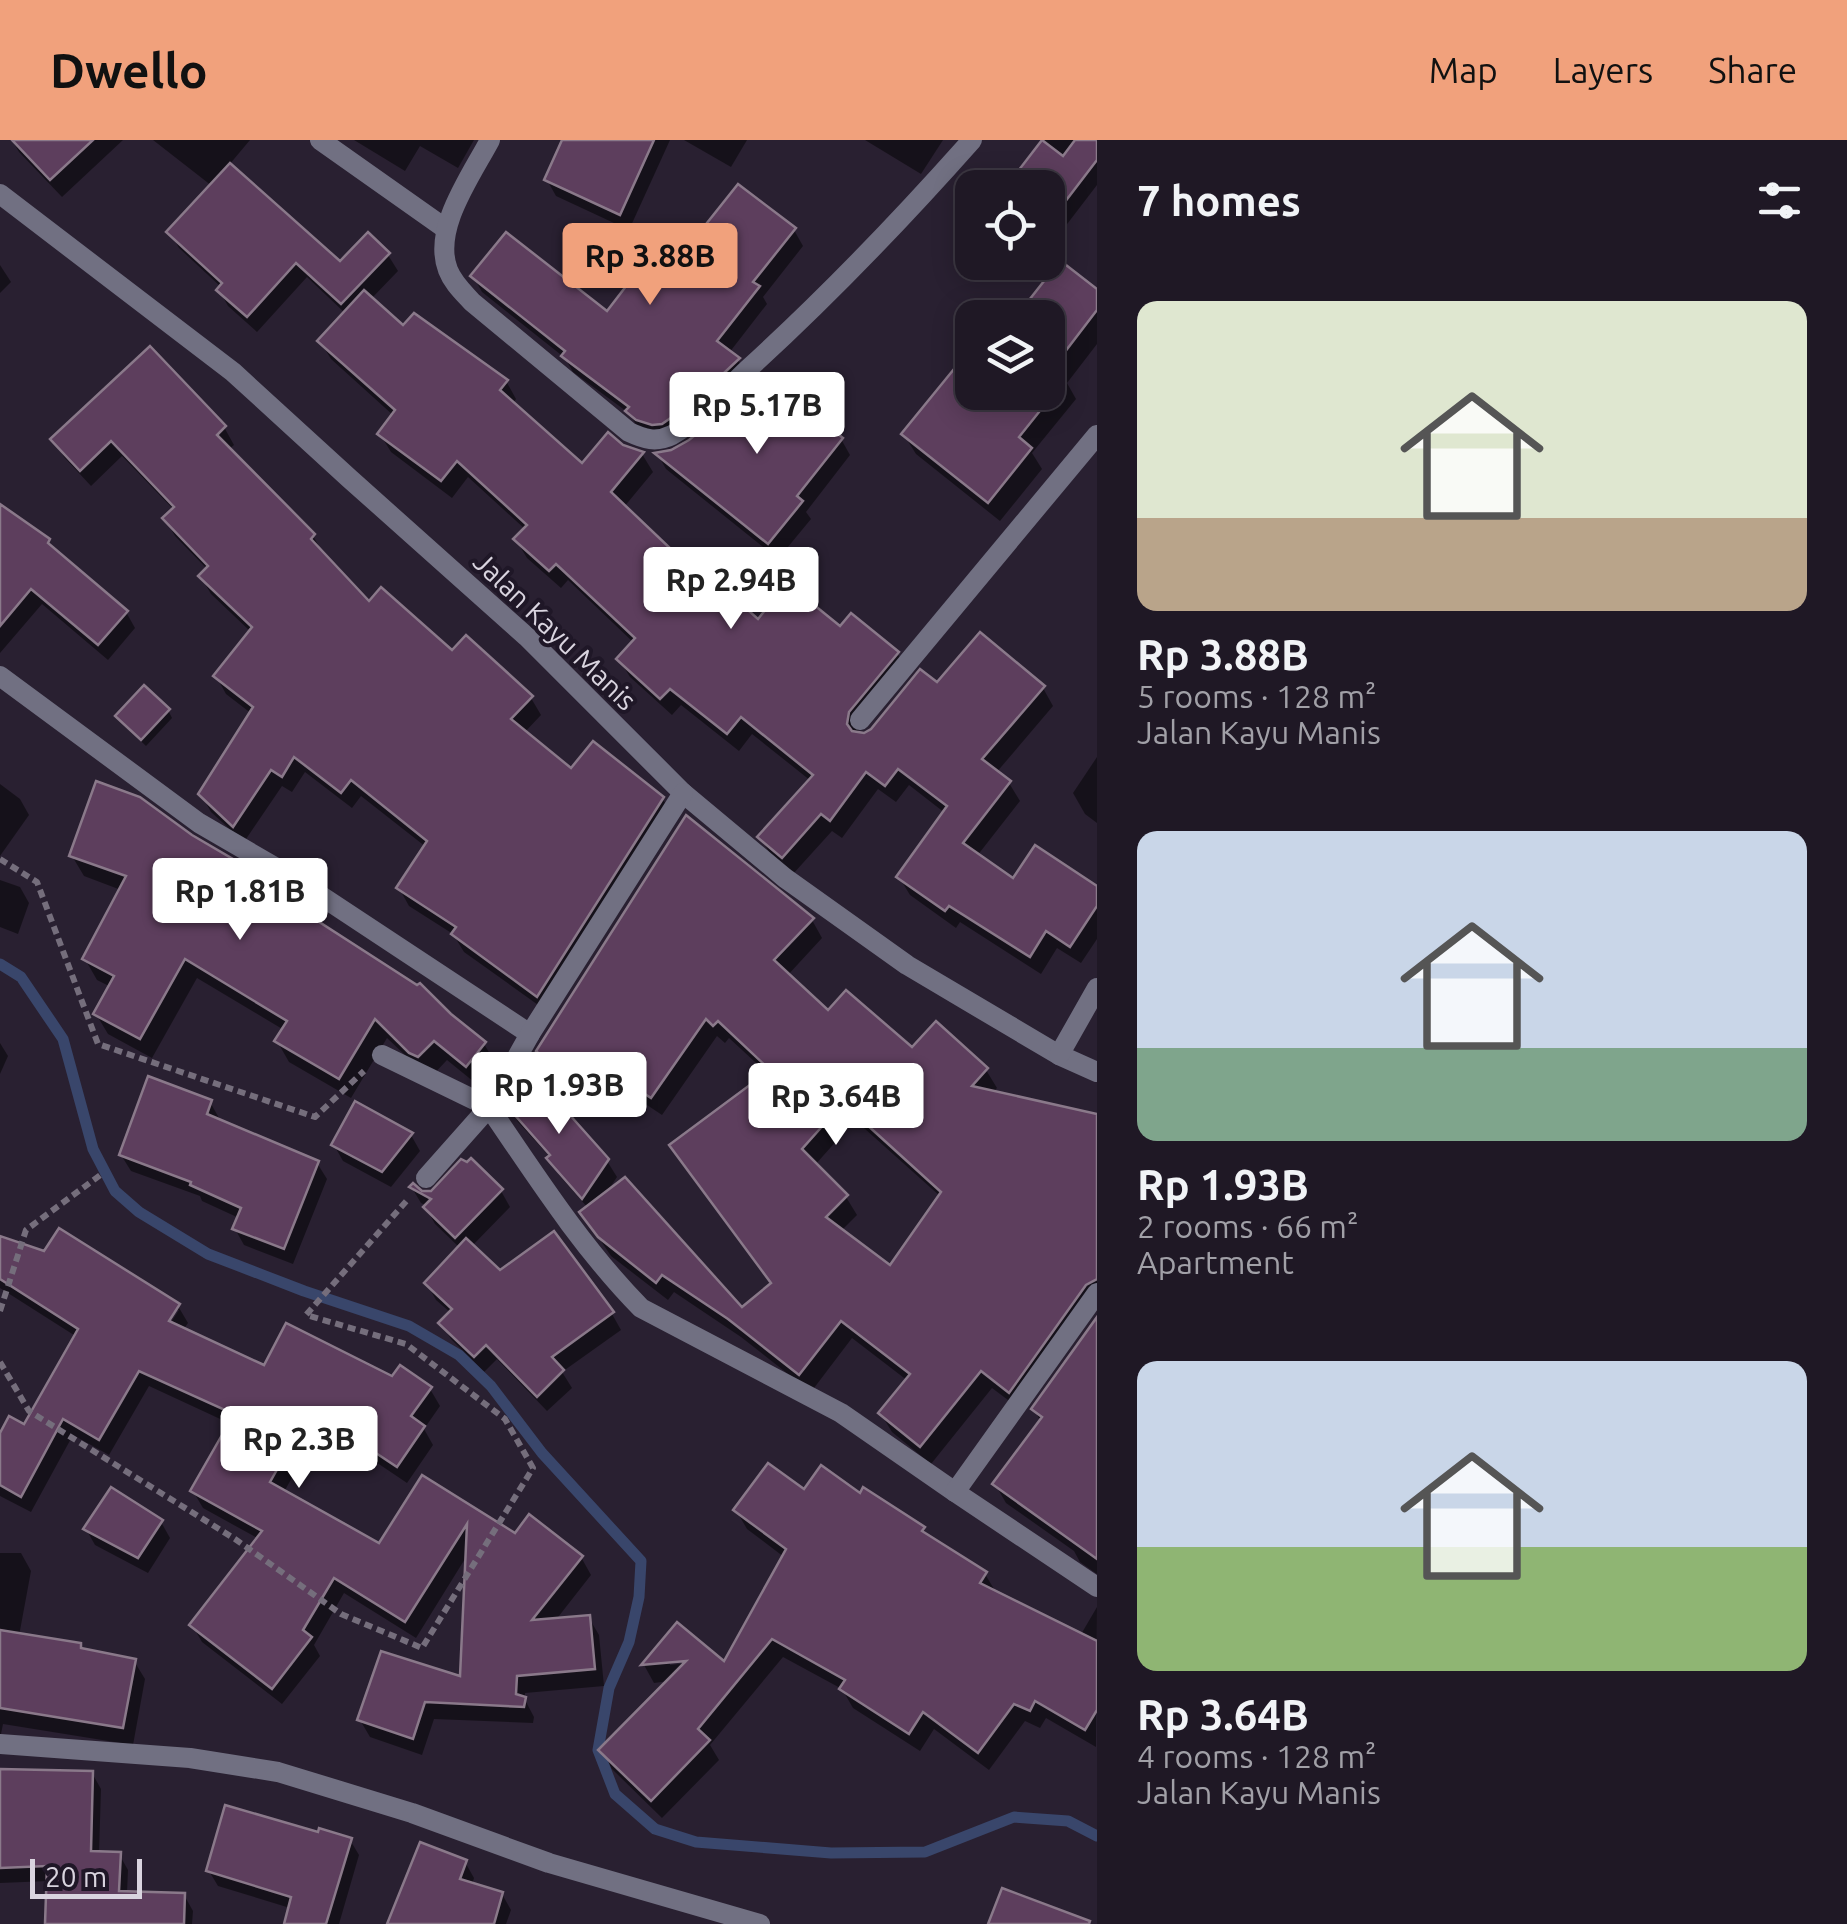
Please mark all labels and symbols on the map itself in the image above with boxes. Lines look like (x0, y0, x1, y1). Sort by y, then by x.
pin: Rp 3.88B (547, 223, 753, 308)
pin: Rp 5.17B (654, 372, 860, 457)
street label: Jalan Kayu Manis (468, 545, 643, 716)
pin: Rp 2.94B (628, 547, 834, 632)
pin: Rp 1.81B (137, 858, 343, 943)
pin: Rp 1.93B (456, 1052, 662, 1137)
pin: Rp 3.64B (733, 1063, 939, 1148)
pin: Rp 2.3B (207, 1406, 391, 1491)
scale bar (30, 1854, 142, 1898)

